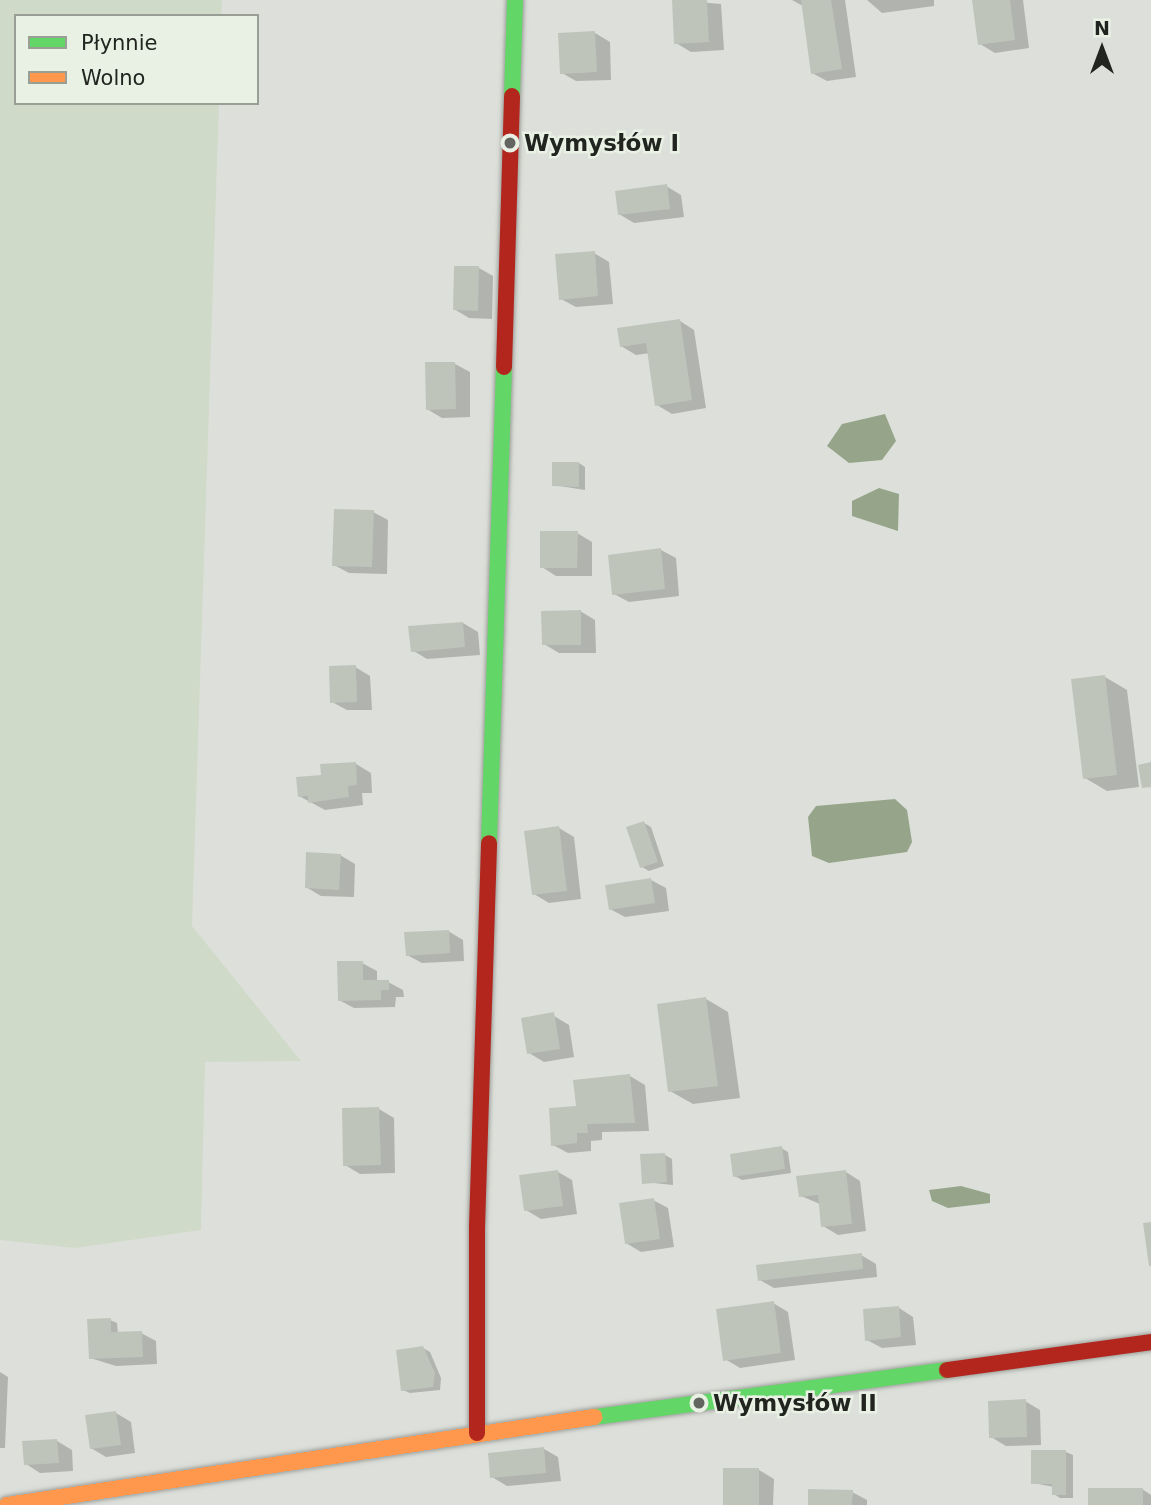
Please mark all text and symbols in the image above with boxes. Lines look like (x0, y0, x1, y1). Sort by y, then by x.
legend (14, 14, 259, 105)
north arrow (1067, 14, 1137, 84)
text: N (1094, 17, 1110, 39)
text: Płynnie (81, 31, 157, 55)
text: Wolno (81, 66, 145, 90)
place label: Wymysłów I (524, 129, 679, 157)
marker: Wymysłów I (502, 135, 518, 151)
place label: Wymysłów II (713, 1389, 877, 1417)
marker: Wymysłów II (691, 1395, 707, 1411)

